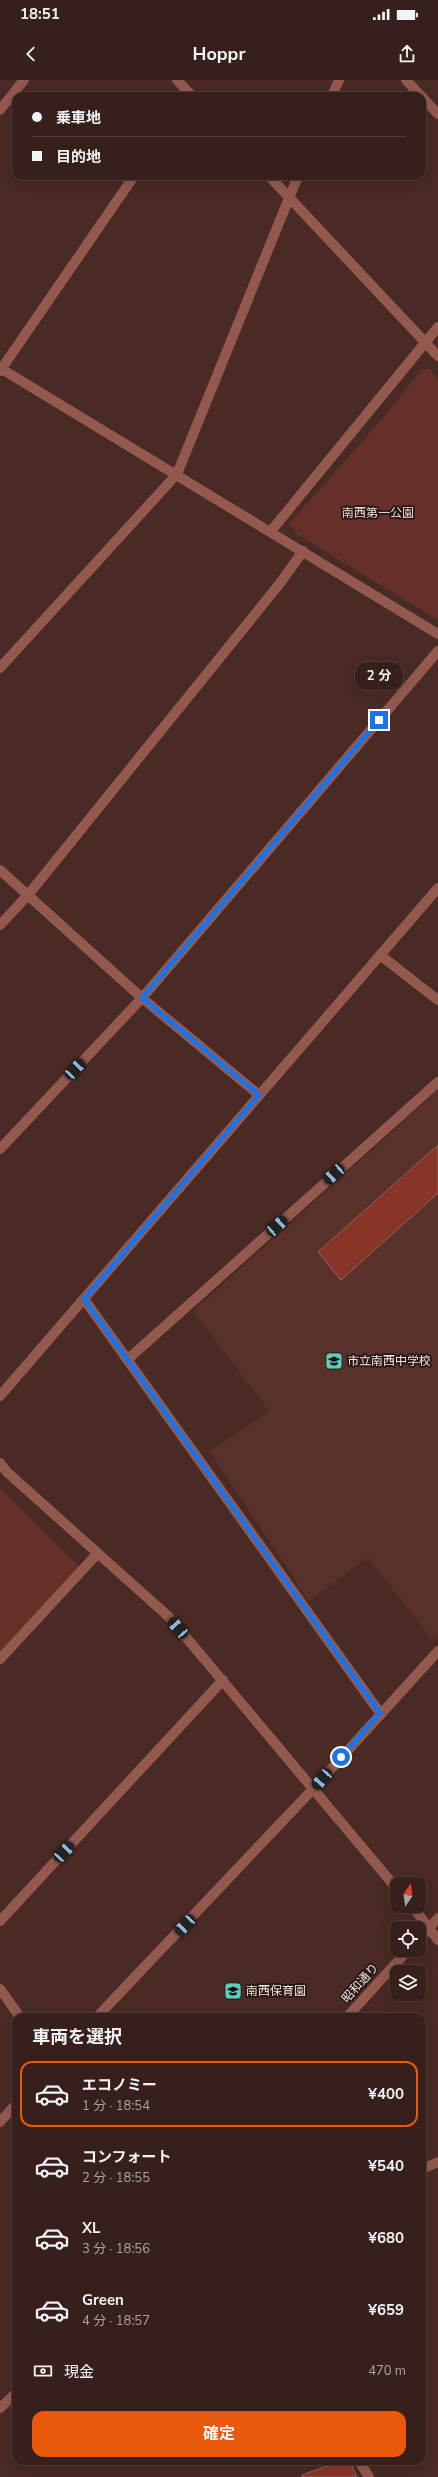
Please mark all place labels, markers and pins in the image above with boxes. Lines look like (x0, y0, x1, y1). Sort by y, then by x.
school or university icon: 市立南西中学校 (324, 1351, 344, 1371)
place label: 市立南西中学校 (347, 1353, 431, 1369)
school or university icon: 南西保育園 (223, 1981, 243, 2001)
place label: 南西保育園 (246, 1983, 306, 1999)

